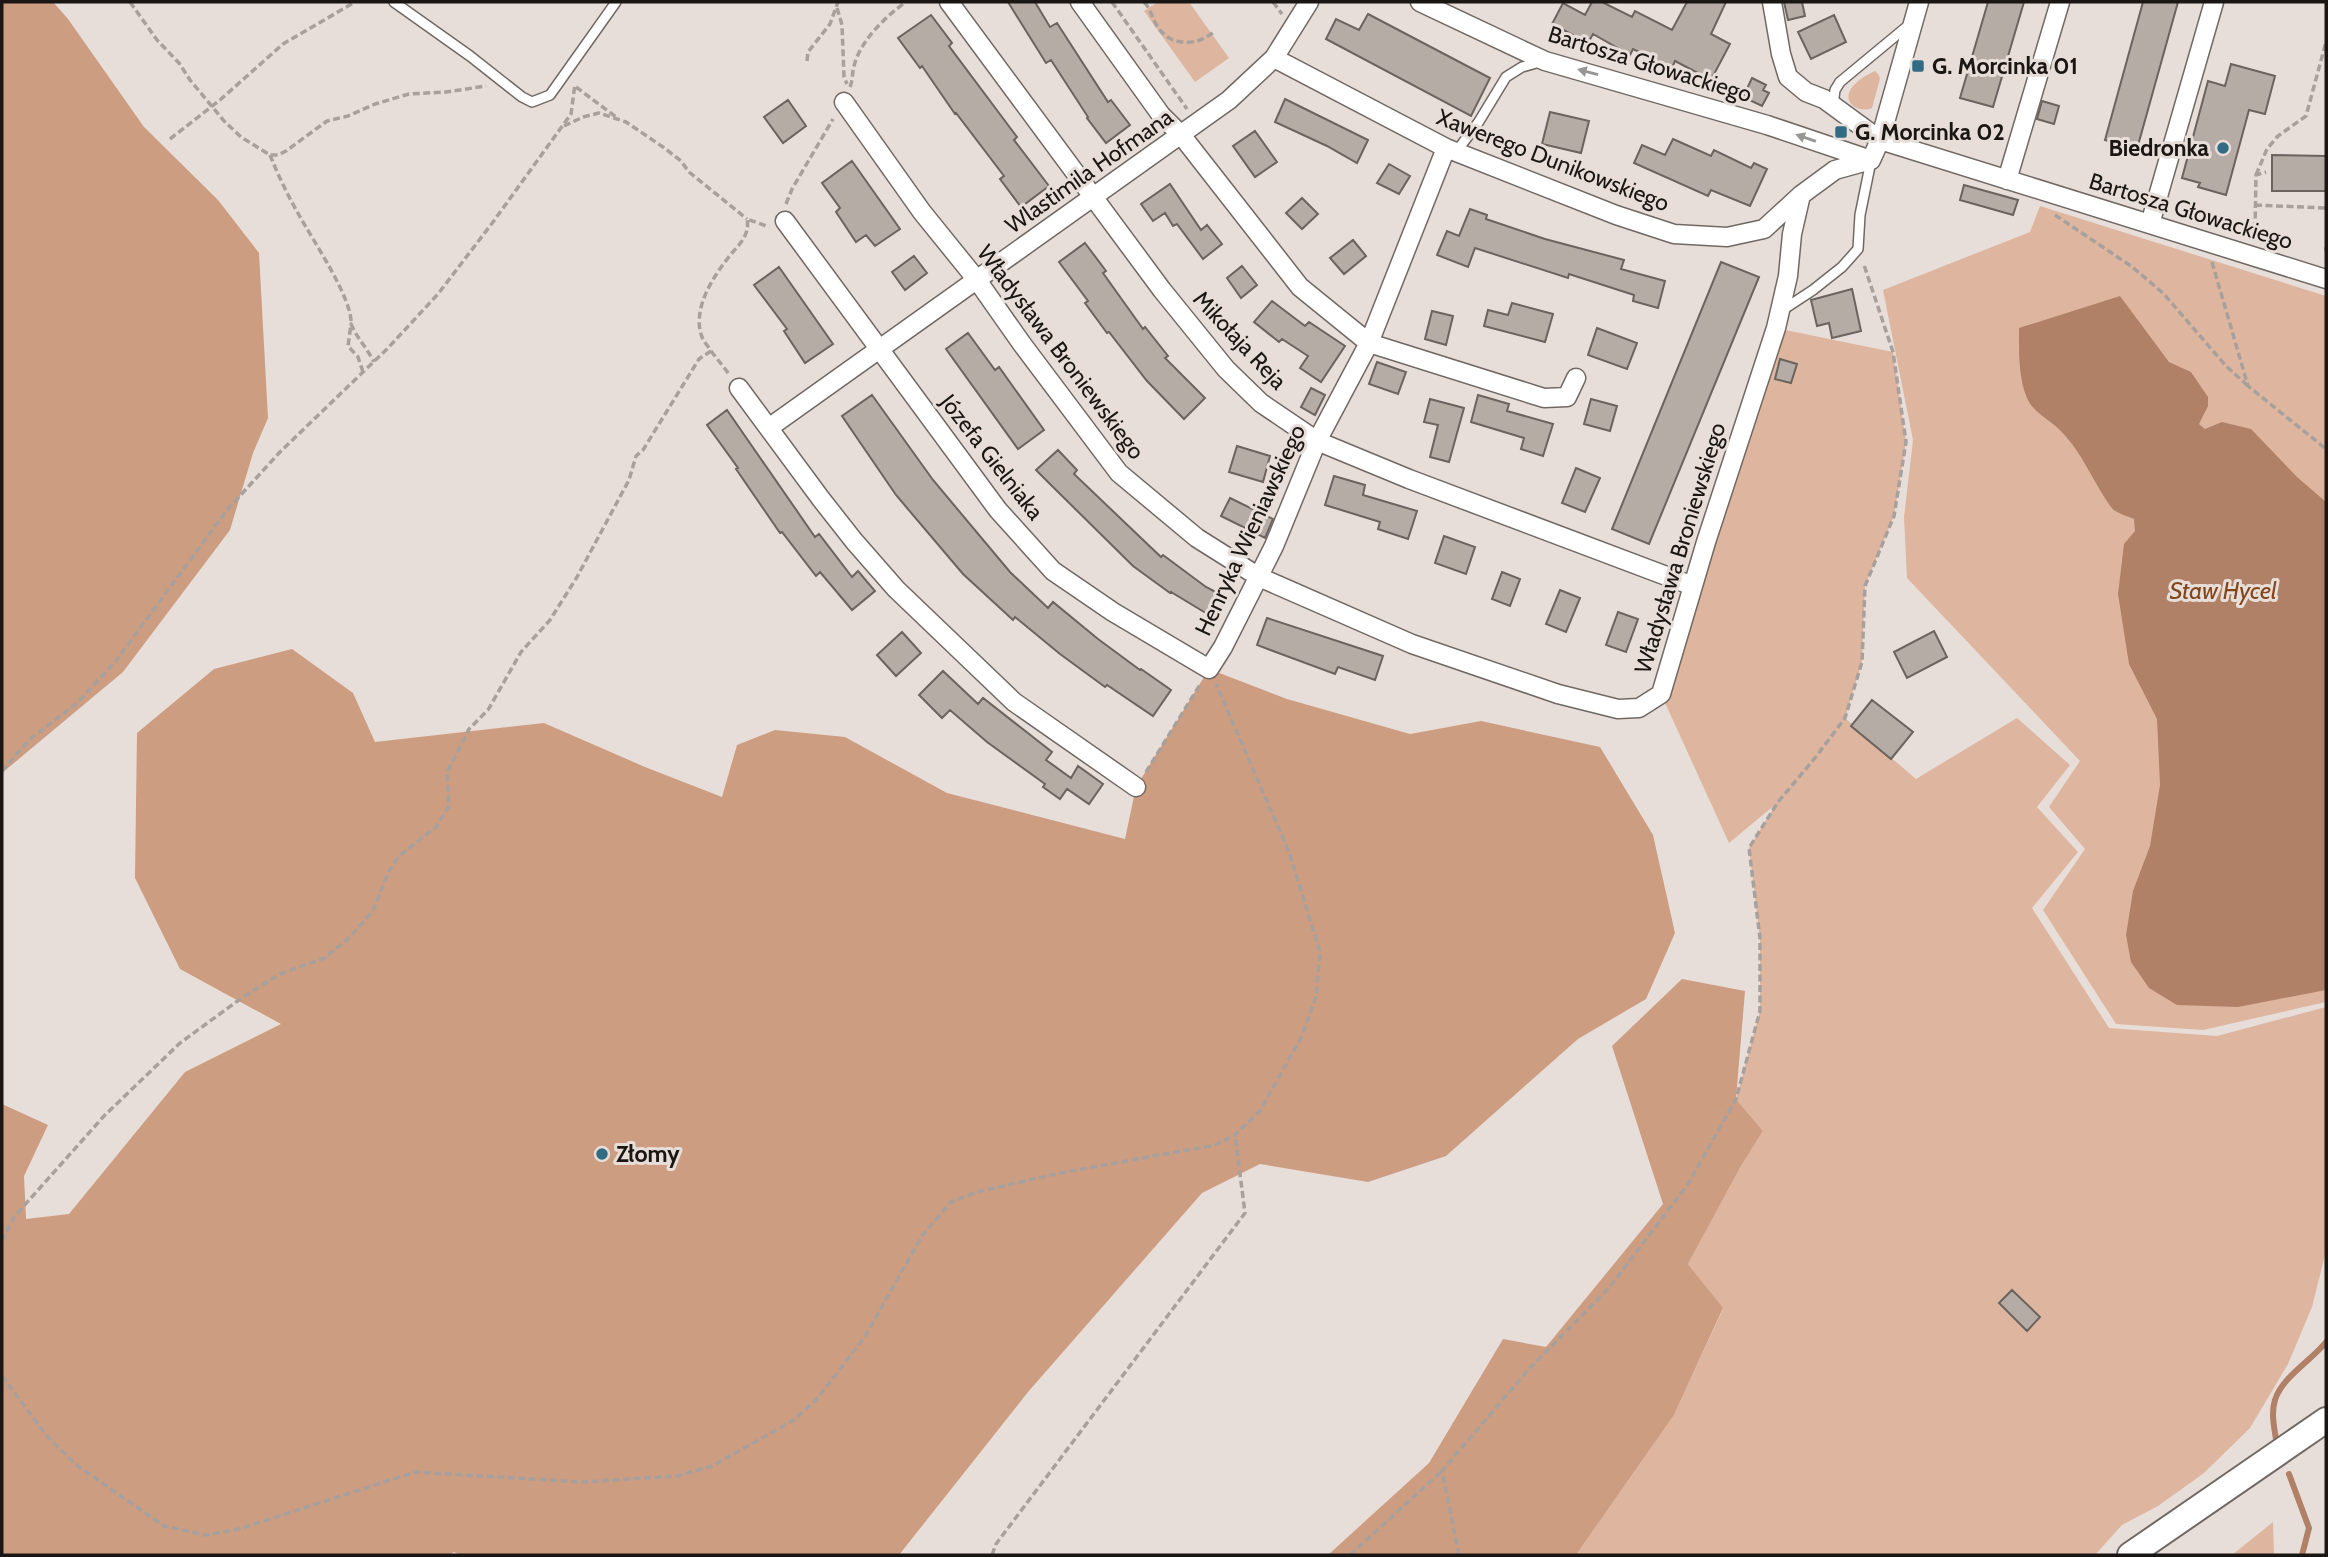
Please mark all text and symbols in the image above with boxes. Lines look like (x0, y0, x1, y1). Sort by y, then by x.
street label: Bartosza Głowackiego (1545, 20, 1755, 108)
place label: G. Morcinka 01 (1932, 52, 2078, 80)
marker: G. Morcinka 01 (1910, 58, 1926, 74)
one-way arrow (1577, 67, 1598, 77)
street label: Wlastimila Hofmana (1000, 103, 1178, 239)
street label: Xawerego Dunikowskiego (1433, 103, 1673, 217)
place label: G. Morcinka 02 (1855, 118, 2005, 146)
marker: G. Morcinka 02 (1833, 124, 1849, 140)
one-way arrow (1795, 132, 1816, 143)
place label: Biedronka (2109, 134, 2210, 162)
marker: Biedronka (2215, 140, 2231, 156)
street label: Bartosza Głowackiego (2086, 167, 2296, 255)
street label: Władysława Broniewskiego (971, 239, 1151, 465)
street label: Mikołaja Reja (1187, 285, 1293, 395)
street label: Józefa Gielniaka (934, 388, 1050, 525)
street label: Władysława Broniewskiego (1628, 419, 1732, 677)
street label: Henryka Wieniawskiego (1189, 420, 1311, 640)
water label: Staw Hycel (2169, 576, 2277, 605)
place label: Złomy (616, 1140, 680, 1168)
marker: Złomy (594, 1146, 610, 1162)

